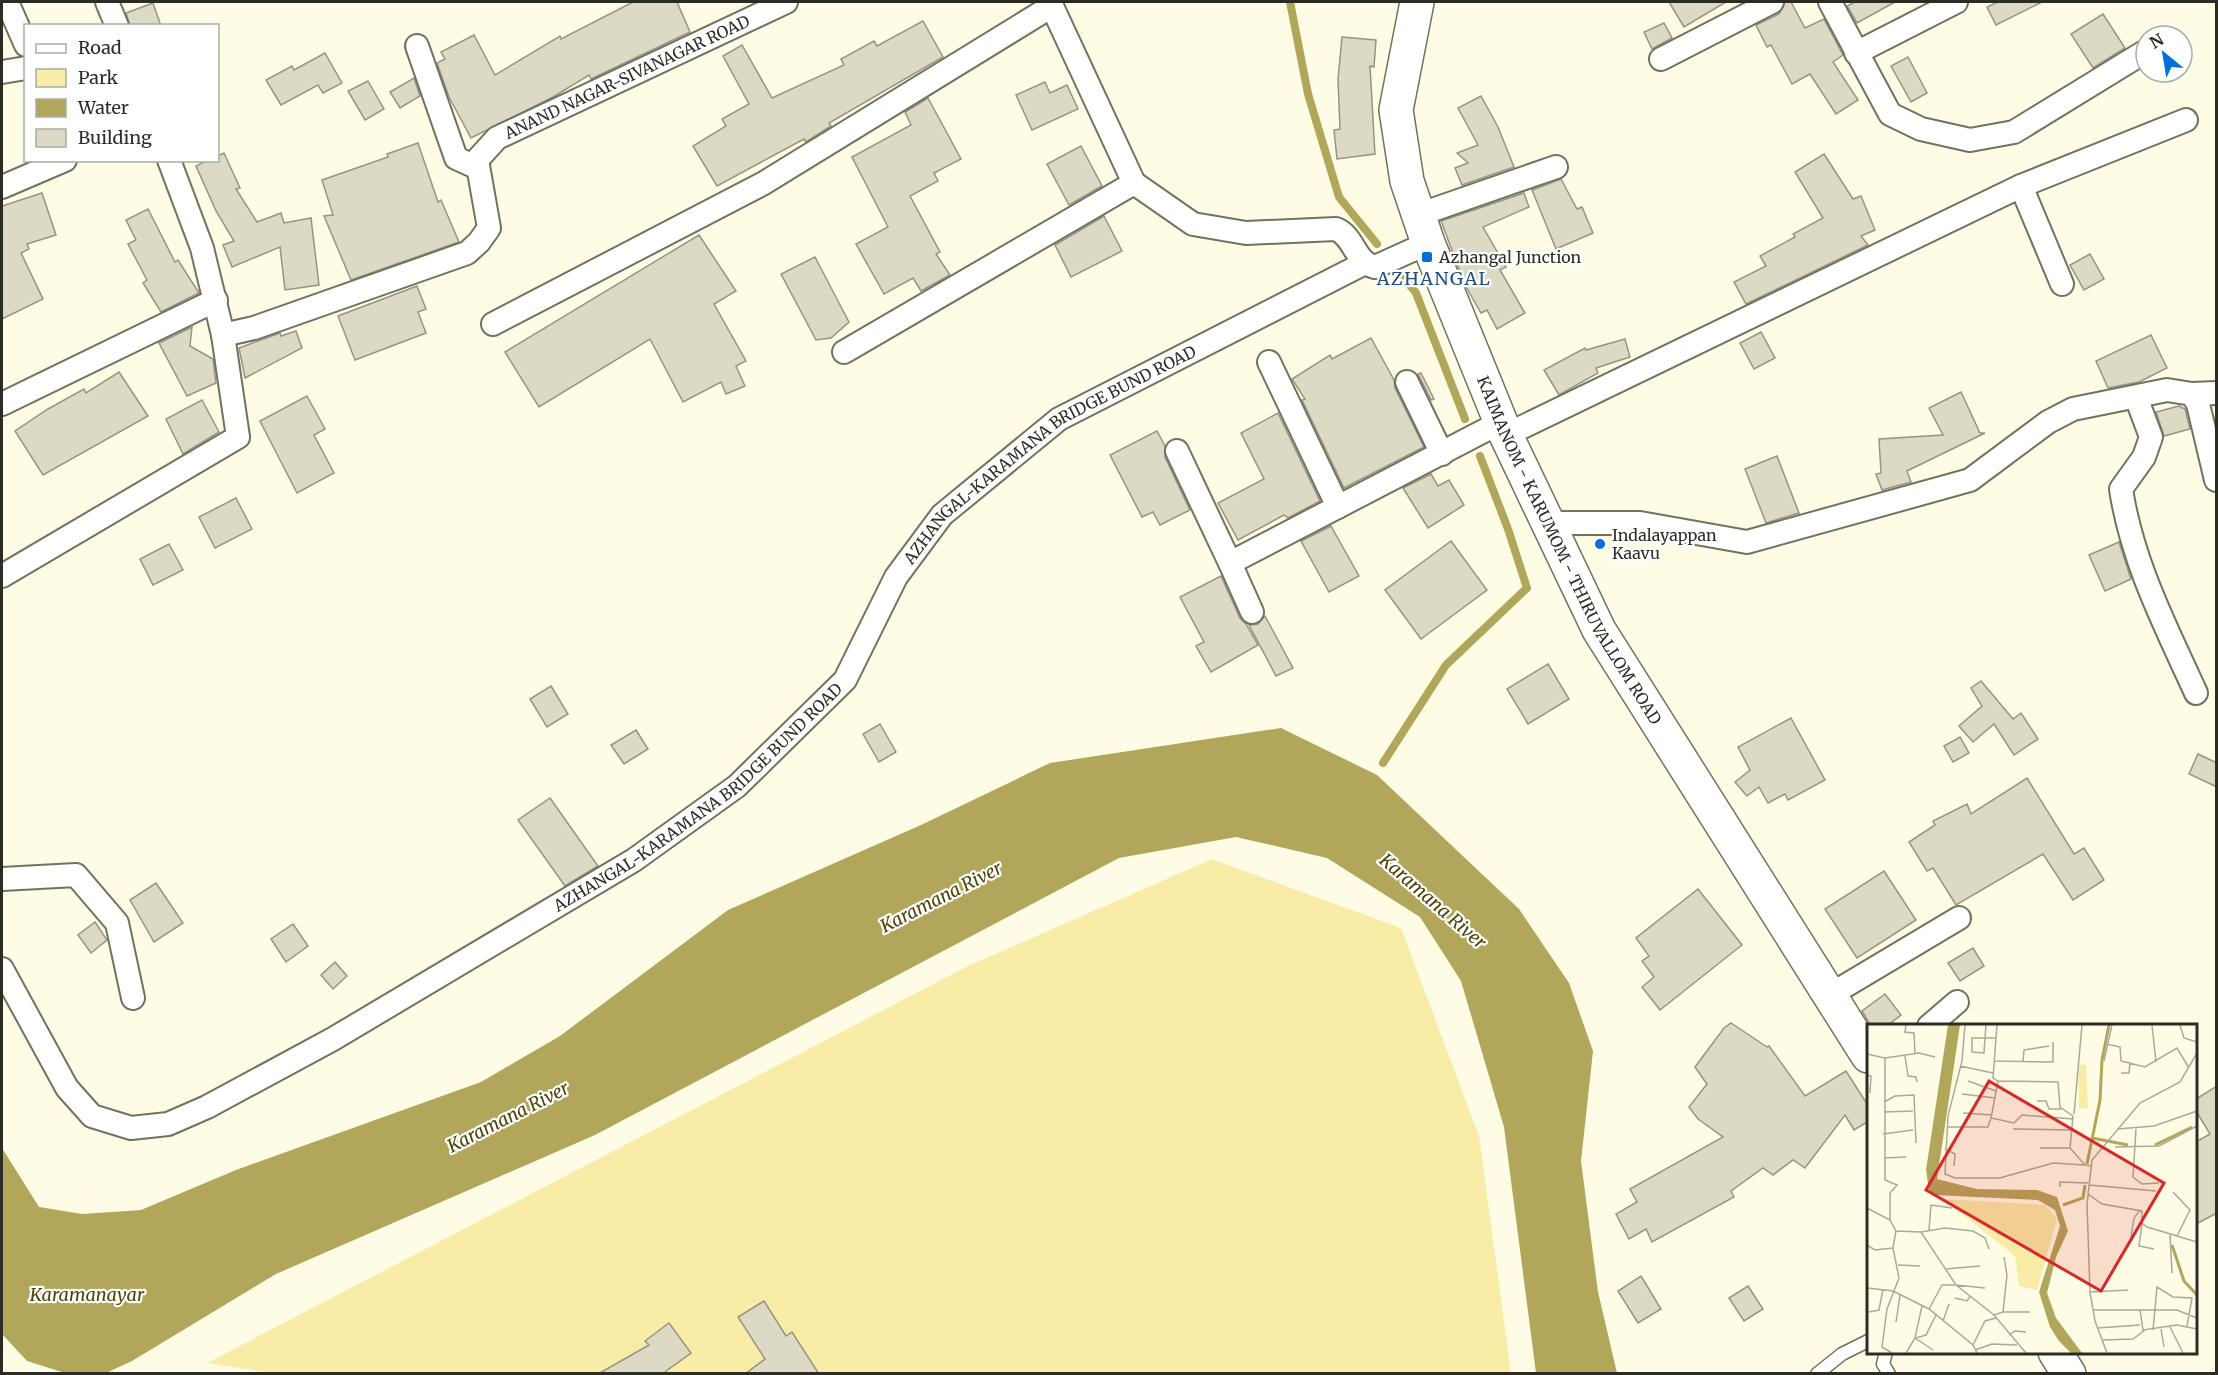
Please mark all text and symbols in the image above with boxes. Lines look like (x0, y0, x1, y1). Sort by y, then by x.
street label: ANAND NAGAR-SIVANAGAR ROAD (500, 11, 753, 143)
legend (24, 24, 219, 162)
north arrow (2134, 24, 2194, 84)
text: N (2146, 29, 2167, 53)
text: Road (78, 36, 122, 59)
text: Park (78, 66, 119, 89)
text: Water (77, 96, 129, 119)
text: Building (78, 126, 152, 149)
place label: Azhangal Junction (1438, 247, 1582, 267)
marker: Azhangal Junction (1420, 250, 1434, 264)
district label: AZHANGAL (1376, 267, 1491, 290)
street label: AZHANGAL-KARAMANA BRIDGE BUND ROAD (899, 341, 1199, 569)
street label: KAIMANOM - KARUMOM - THIRUVALLOM ROAD (1473, 373, 1666, 728)
place label: Indalayappan Kaavu (1612, 525, 1717, 563)
marker: Indalayappan Kaavu (1593, 537, 1607, 551)
street label: AZHANGAL-KARAMANA BRIDGE BUND ROAD (549, 679, 846, 916)
water label: Karamana River (1374, 848, 1491, 954)
water label: Karamana River (875, 856, 1006, 938)
inset map (1867, 1024, 2197, 1354)
water label: Karamana River (442, 1076, 573, 1158)
water label: Karamanayar (29, 1283, 145, 1306)

